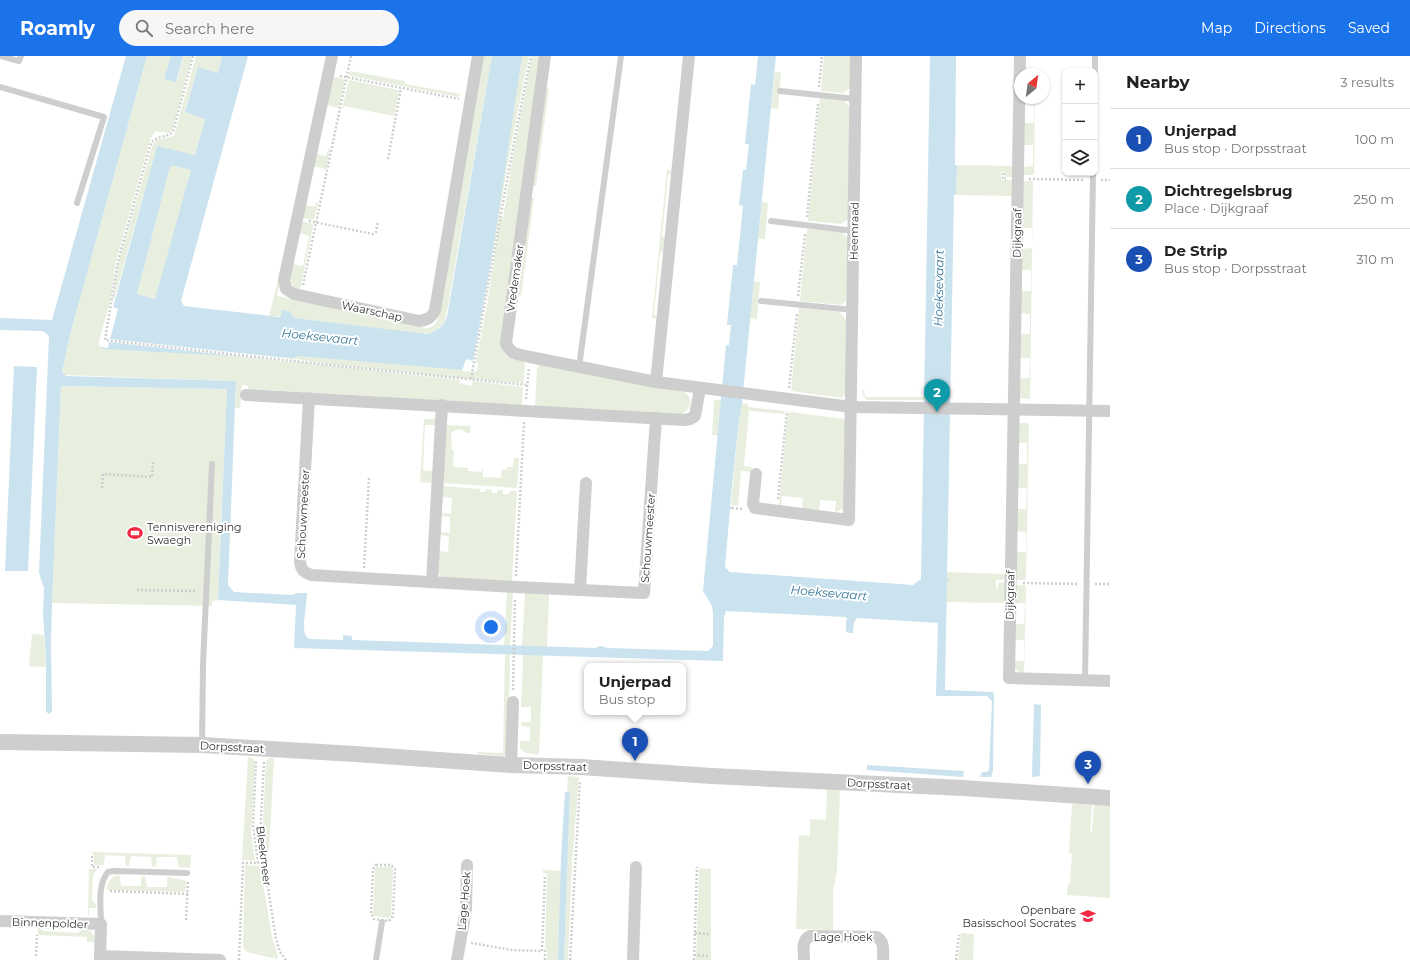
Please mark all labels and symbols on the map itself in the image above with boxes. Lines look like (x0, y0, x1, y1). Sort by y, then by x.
north arrow (1014, 68, 1050, 104)
street label: Heemraad (846, 202, 862, 260)
street label: Dijkgraaf (1010, 207, 1024, 258)
street label: Vredemaker (503, 243, 527, 313)
water label: Hoeksevaart (930, 249, 947, 327)
street label: Waarschap (340, 298, 404, 324)
water label: Hoeksevaart (281, 325, 359, 348)
pin: 2 (924, 379, 950, 412)
street label: Schouwmeester (294, 469, 312, 559)
street label: Schouwmeester (638, 493, 658, 583)
place label: Tennisvereniging Swaegh (147, 520, 242, 547)
sports icon: Tennisvereniging Swaegh (126, 524, 144, 542)
street label: Dijkgraaf (1003, 569, 1017, 620)
water label: Hoeksevaart (790, 582, 868, 603)
your location (481, 617, 501, 637)
pin: 1 (622, 728, 648, 761)
street label: Dorpsstraat (199, 738, 265, 756)
pin: 3 (1075, 751, 1101, 784)
street label: Dorpsstraat (523, 758, 588, 774)
street label: Dorpsstraat (846, 775, 912, 793)
street label: Bleekmeer (253, 825, 275, 887)
street label: Lage Hoek (454, 871, 474, 931)
place label: Openbare Basisschool Socrates (962, 903, 1077, 930)
school or university icon: Openbare Basisschool Socrates (1079, 907, 1097, 925)
street label: Binnenpolder (12, 915, 88, 931)
street label: Lage Hoek (813, 930, 873, 944)

